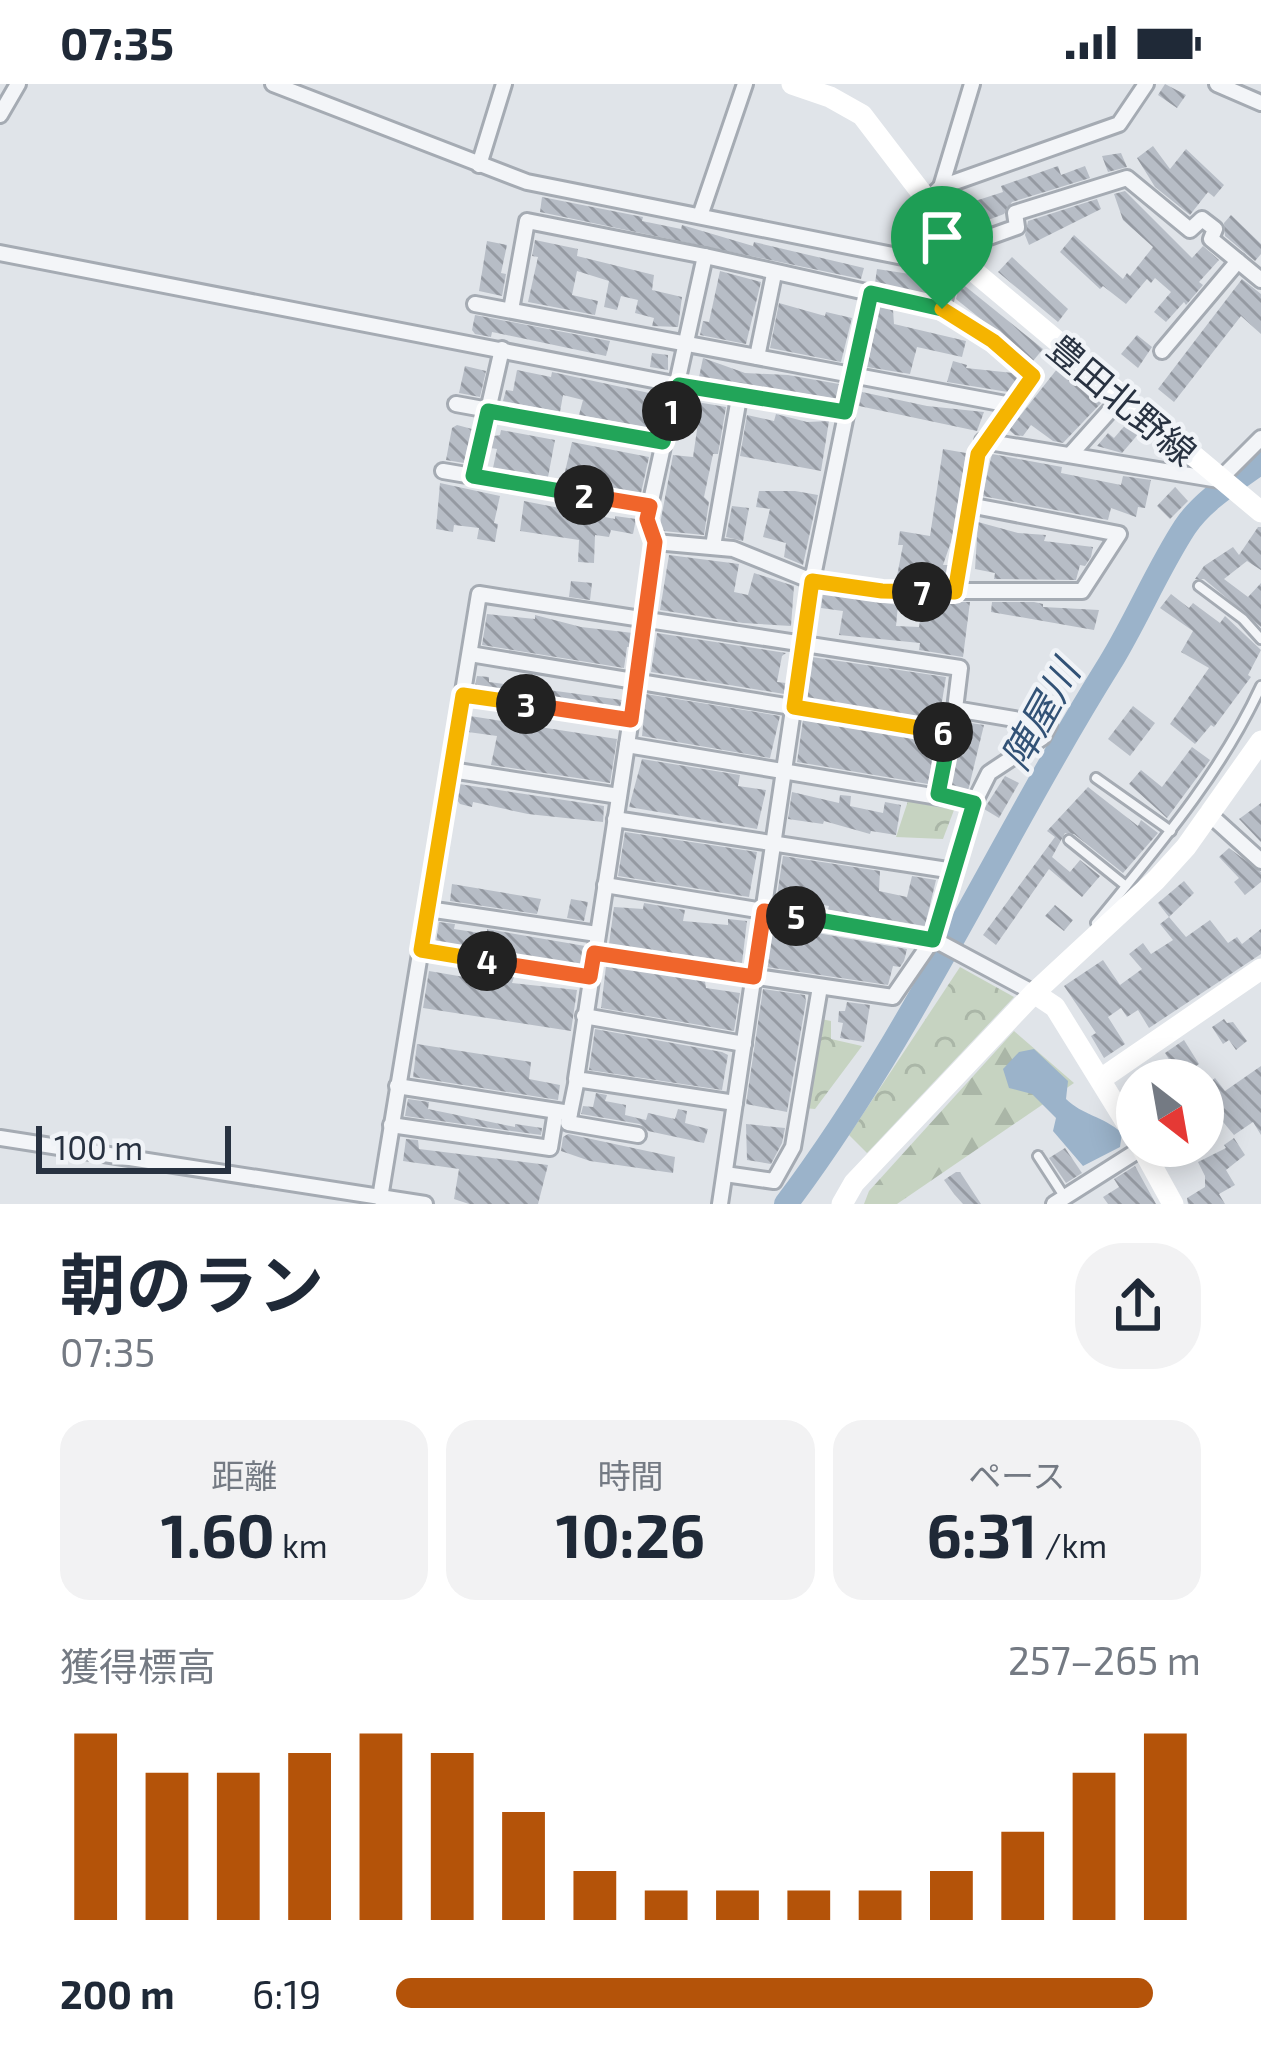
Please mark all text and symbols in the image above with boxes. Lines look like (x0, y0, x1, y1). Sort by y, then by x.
text: 07:35 (60, 15, 174, 69)
pin (891, 186, 993, 309)
icon: arrive (909, 204, 975, 270)
street label: 豊田北野線 (1040, 325, 1206, 473)
pin: 1 (642, 381, 702, 441)
text: 1 (665, 391, 679, 431)
pin: 2 (554, 465, 614, 525)
text: 2 (574, 475, 594, 515)
pin: 7 (892, 562, 952, 622)
text: 7 (913, 572, 931, 612)
water label: 陣屋川 (990, 648, 1090, 777)
pin: 3 (496, 674, 556, 734)
text: 3 (517, 684, 535, 724)
pin: 6 (913, 702, 973, 762)
text: 6 (933, 712, 953, 752)
pin: 5 (766, 886, 826, 946)
text: 5 (787, 896, 805, 936)
pin: 4 (457, 931, 517, 991)
text: 4 (476, 941, 498, 981)
north arrow (1116, 1059, 1224, 1167)
map controls (1116, 1059, 1224, 1167)
scale bar (36, 1120, 231, 1173)
text: 100 m (54, 1127, 143, 1167)
text: 朝のラン (60, 1243, 324, 1322)
button: share (1075, 1243, 1201, 1369)
text: 07:35 (60, 1328, 155, 1375)
text: 距離 (211, 1455, 277, 1495)
text: 時間 (597, 1455, 663, 1495)
text: ペース (968, 1455, 1066, 1495)
text: 1.60 (161, 1498, 275, 1570)
text: 10:26 (556, 1498, 705, 1570)
text: 6:31 (926, 1498, 1037, 1570)
text: km (275, 1525, 328, 1565)
text: /km (1037, 1525, 1107, 1565)
text: 257–265 m (1008, 1636, 1201, 1683)
text: 獲得標高 (60, 1642, 216, 1689)
text: 200 m (60, 1970, 175, 2017)
text: 6:19 (252, 1970, 321, 2017)

